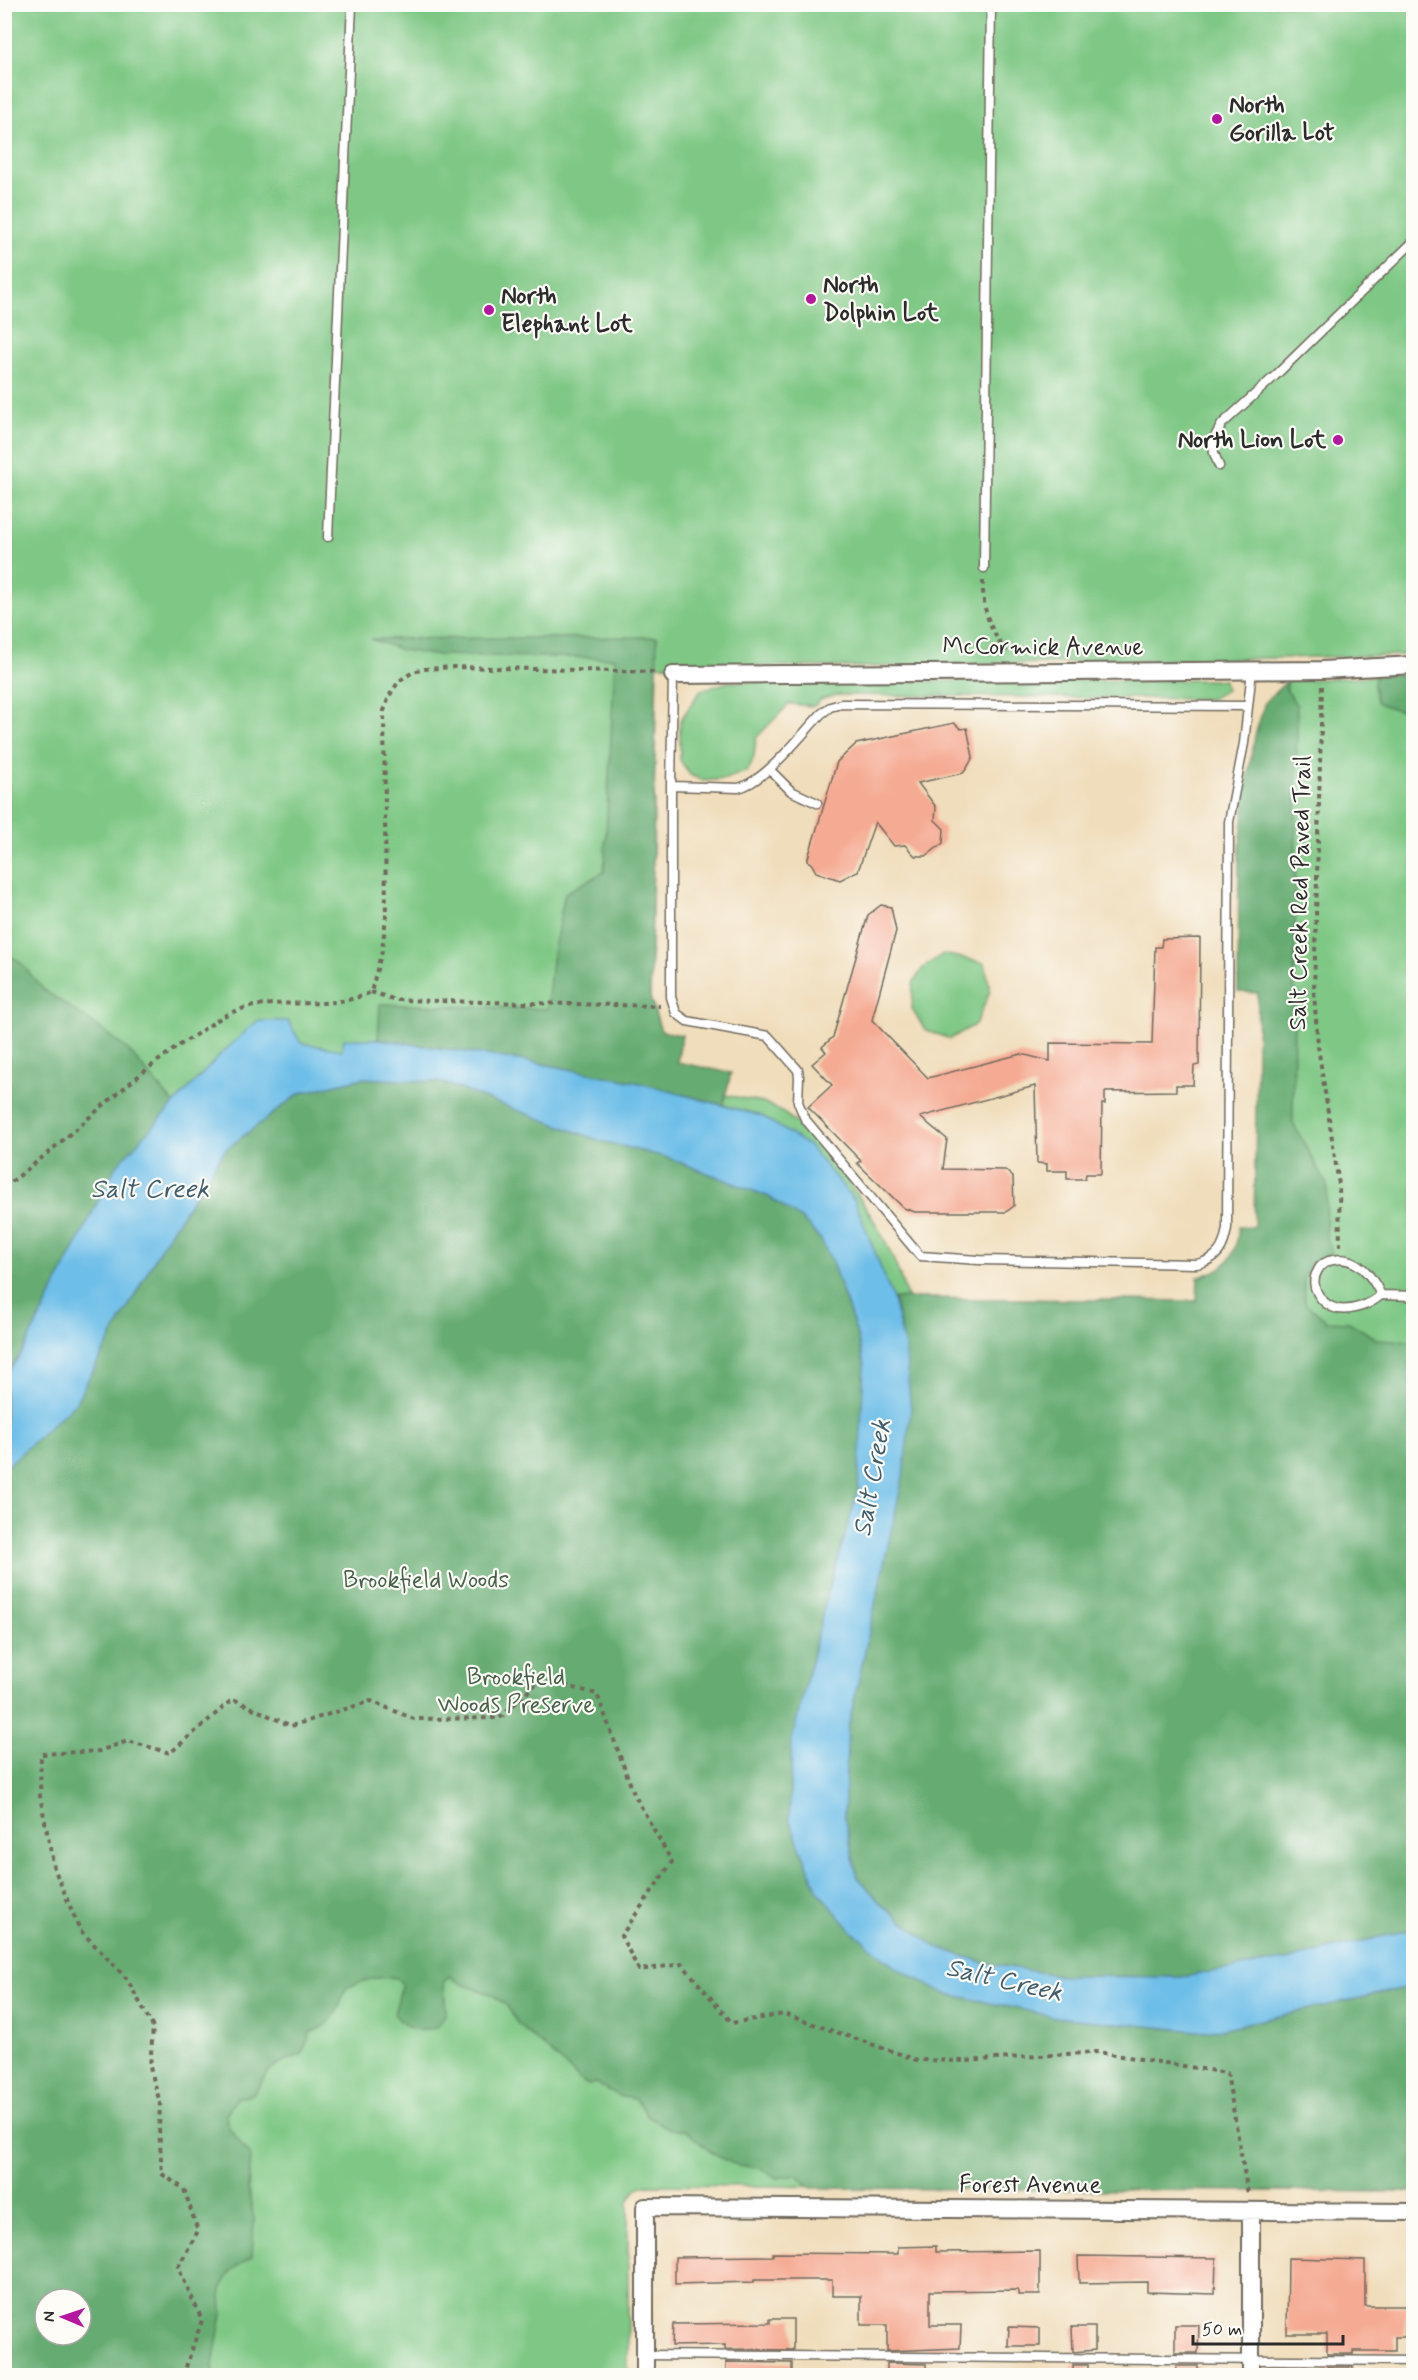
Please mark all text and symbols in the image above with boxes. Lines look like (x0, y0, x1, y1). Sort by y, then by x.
place label: North Gorilla Lot (1229, 90, 1335, 149)
marker: North Gorilla Lot (1210, 112, 1224, 126)
place label: North Dolphin Lot (823, 270, 940, 329)
place label: North Elephant Lot (501, 281, 634, 340)
marker: North Dolphin Lot (804, 292, 818, 306)
marker: North Elephant Lot (482, 303, 496, 317)
place label: North Lion Lot (1178, 425, 1327, 456)
marker: North Lion Lot (1331, 433, 1345, 447)
street label: McCormick Avenue (942, 632, 1144, 663)
street label: Salt Creek Red Paved Trail (1283, 755, 1319, 1031)
water label: Salt Creek (91, 1173, 209, 1207)
water label: Salt Creek (846, 1417, 900, 1539)
park label: Brookfield Woods (343, 1565, 509, 1596)
park label: Brookfield Woods Preserve (437, 1662, 595, 1721)
water label: Salt Creek (942, 1951, 1066, 2011)
street label: Forest Avenue (959, 2170, 1101, 2201)
north arrow (33, 2287, 93, 2347)
scale bar (1193, 2308, 1343, 2346)
text: N (39, 2311, 60, 2322)
text: 50 m (1202, 2318, 1242, 2342)

